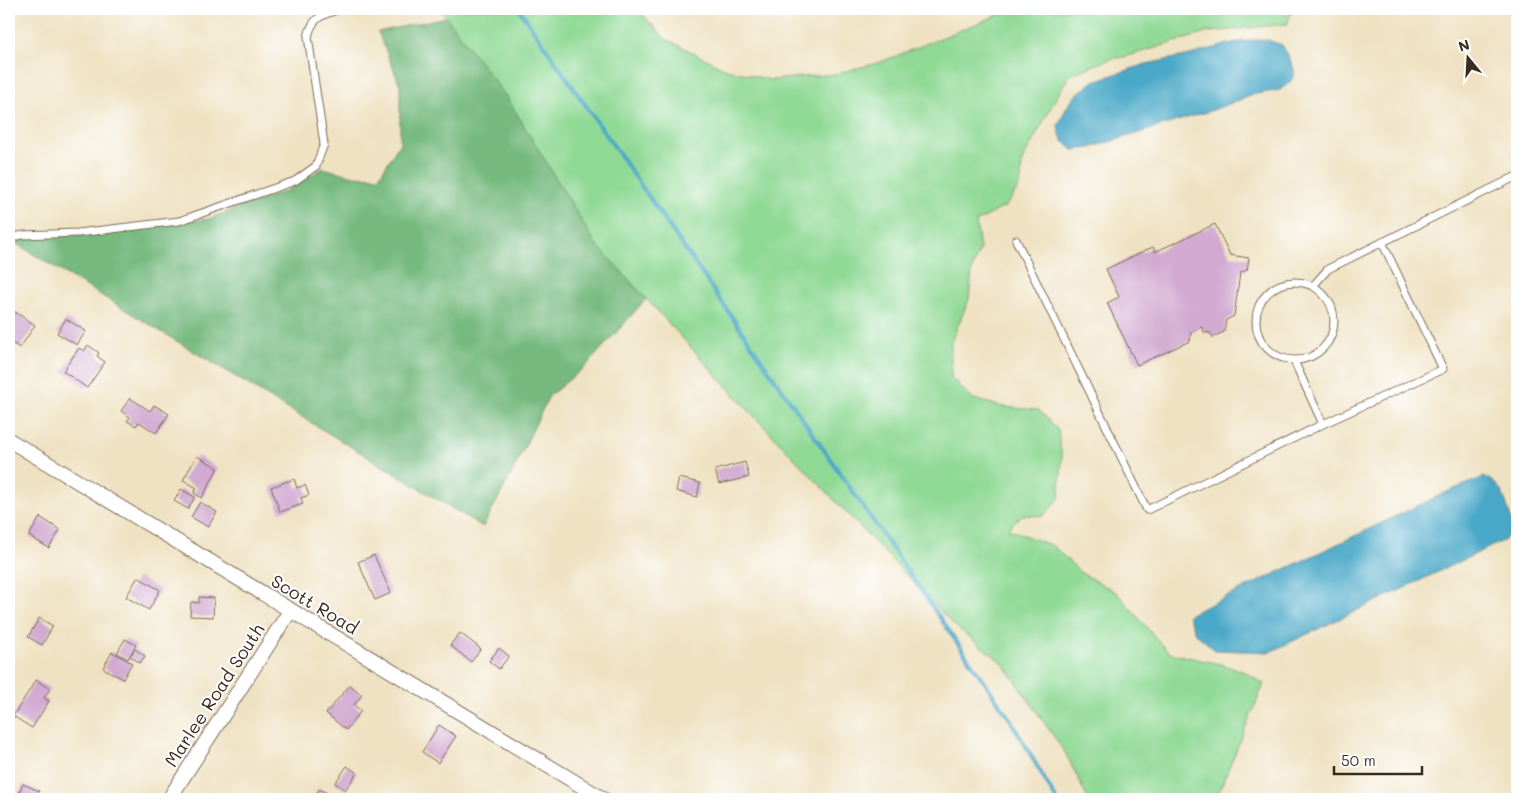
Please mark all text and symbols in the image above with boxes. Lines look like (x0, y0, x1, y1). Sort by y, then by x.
north arrow (1444, 32, 1494, 82)
text: N (1456, 34, 1472, 56)
street label: Scott Road (267, 569, 363, 639)
street label: Marlee Road South (159, 619, 269, 771)
scale bar (1334, 743, 1421, 775)
text: 50 m (1341, 750, 1376, 770)

